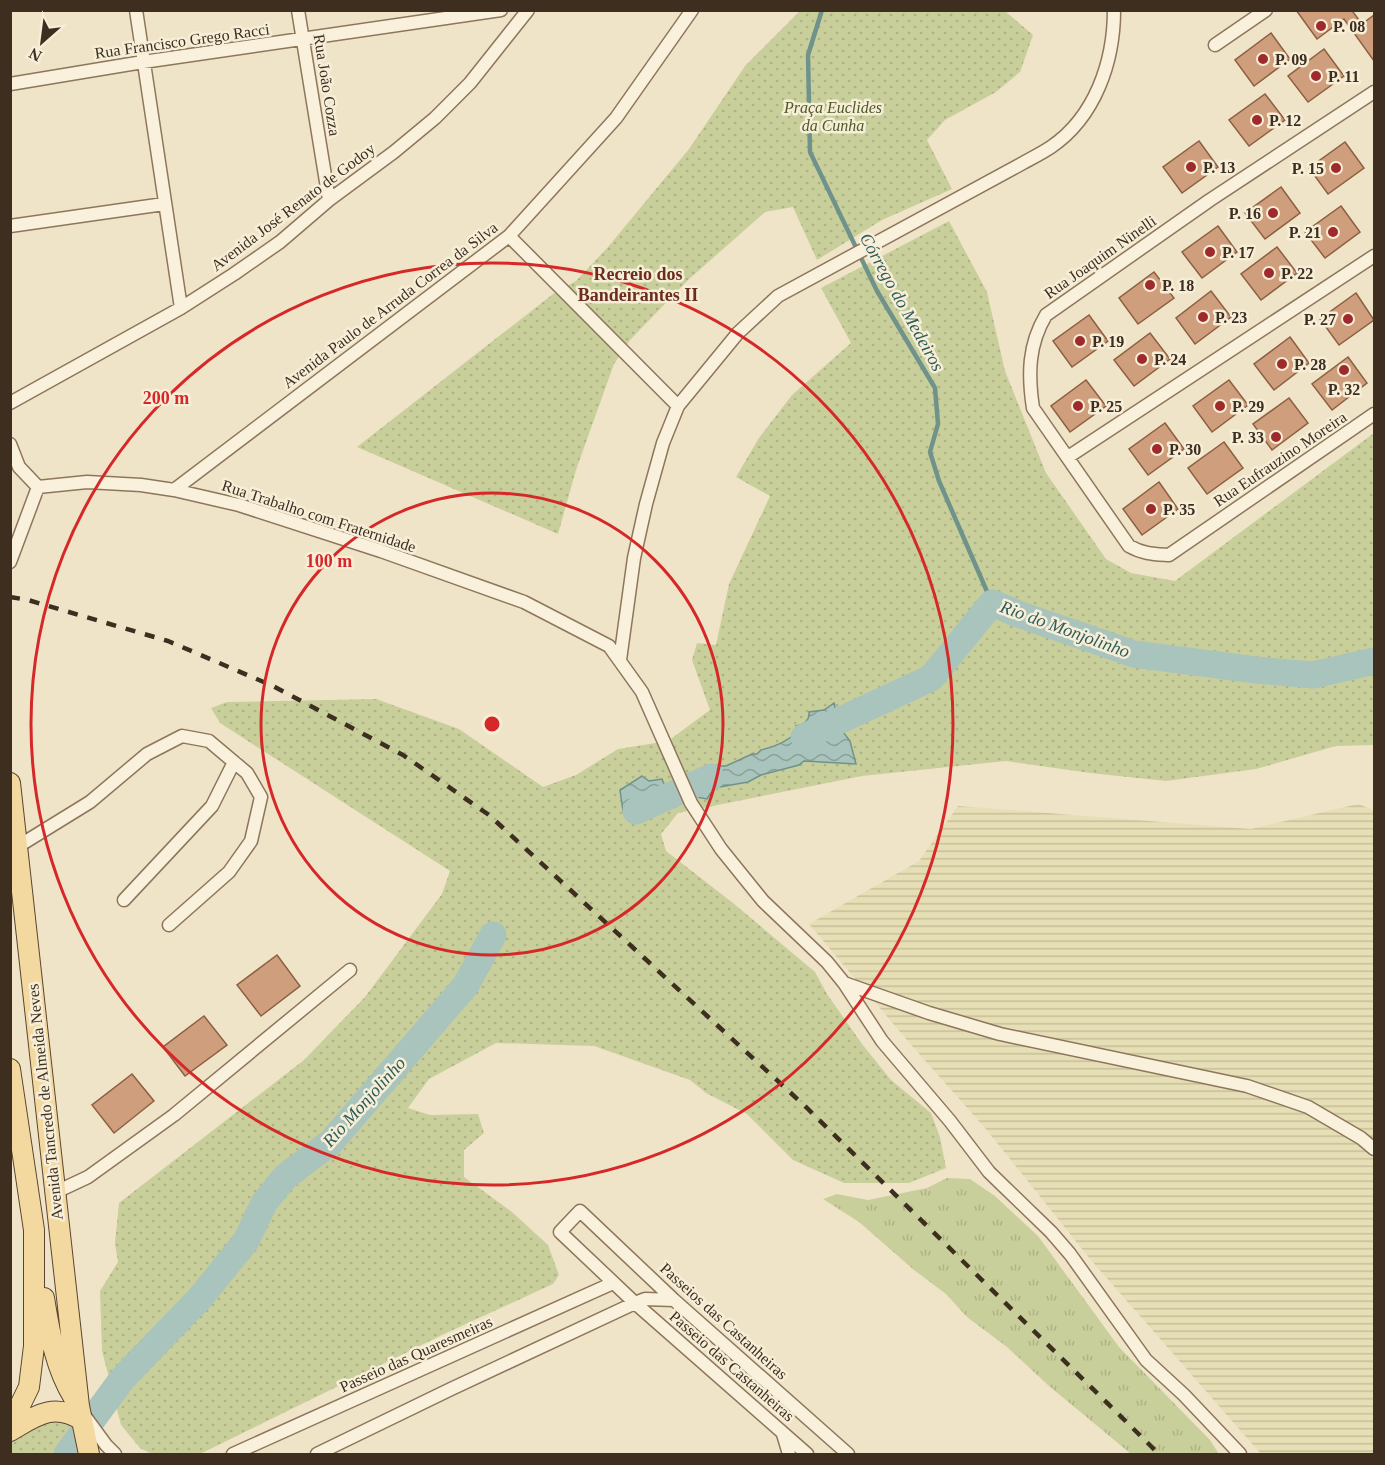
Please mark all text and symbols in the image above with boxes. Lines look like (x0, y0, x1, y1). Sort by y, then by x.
north arrow (12, 12, 72, 72)
place label: P. 08 (1333, 18, 1365, 35)
marker: P. 08 (1314, 19, 1328, 33)
street label: Rua Francisco Grego Racci (93, 20, 271, 63)
street label: Rua João Cozza (311, 33, 343, 137)
text: N (26, 44, 44, 65)
place label: P. 09 (1275, 51, 1307, 68)
marker: P. 09 (1256, 52, 1270, 66)
place label: P. 11 (1328, 68, 1359, 85)
marker: P. 11 (1309, 69, 1323, 83)
park label: Praça Euclides da Cunha (783, 99, 882, 134)
place label: P. 12 (1269, 112, 1301, 129)
marker: P. 12 (1250, 113, 1264, 127)
street label: Avenida José Renato de Godoy (208, 140, 379, 275)
place label: P. 13 (1203, 159, 1235, 176)
marker: P. 13 (1184, 160, 1198, 174)
place label: P. 15 (1292, 160, 1324, 177)
marker: P. 15 (1329, 161, 1343, 175)
place label: P. 16 (1229, 205, 1261, 222)
marker: P. 16 (1266, 206, 1280, 220)
street label: Rua Joaquim Ninelli (1041, 212, 1160, 303)
street label: Avenida Paulo de Arruda Correa da Silva (279, 219, 501, 391)
place label: P. 21 (1289, 224, 1321, 241)
marker: P. 21 (1326, 225, 1340, 239)
water label: Córrego do Medeiros (856, 230, 948, 374)
place label: P. 17 (1222, 244, 1254, 261)
marker: P. 17 (1203, 245, 1217, 259)
district label: Recreio dos Bandeirantes II (578, 264, 698, 305)
place label: P. 22 (1281, 265, 1313, 282)
marker: P. 22 (1262, 266, 1276, 280)
place label: P. 18 (1162, 277, 1194, 294)
marker: P. 18 (1143, 278, 1157, 292)
place label: P. 23 (1215, 309, 1247, 326)
marker: P. 23 (1196, 310, 1210, 324)
place label: P. 27 (1304, 311, 1336, 328)
marker: P. 27 (1341, 312, 1355, 326)
place label: P. 19 (1092, 333, 1124, 350)
marker: P. 19 (1073, 334, 1087, 348)
place label: P. 24 (1154, 351, 1186, 368)
marker: P. 24 (1135, 352, 1149, 366)
place label: P. 28 (1294, 356, 1326, 373)
marker: P. 28 (1275, 357, 1289, 371)
marker: P. 32 (1337, 363, 1351, 377)
place label: P. 32 (1328, 381, 1360, 398)
text: 200 m (143, 388, 189, 408)
place label: P. 25 (1090, 398, 1122, 415)
place label: P. 29 (1232, 398, 1264, 415)
marker: P. 25 (1071, 399, 1085, 413)
marker: P. 29 (1213, 399, 1227, 413)
street label: Rua Eufrauzino Moreira (1210, 408, 1350, 510)
place label: P. 33 (1232, 429, 1264, 446)
marker: P. 33 (1269, 430, 1283, 444)
place label: P. 30 (1169, 441, 1201, 458)
marker: P. 30 (1150, 442, 1164, 456)
street label: Rua Trabalho com Fraternidade (220, 477, 418, 555)
place label: P. 35 (1163, 501, 1195, 518)
marker: P. 35 (1144, 502, 1158, 516)
text: 100 m (306, 551, 352, 571)
water label: Rio do Monjolinho (997, 596, 1132, 662)
centre of rings (482, 714, 502, 734)
street label: Avenida Tancredo de Almeida Neves (24, 983, 66, 1221)
water label: Rio Monjolinho (318, 1053, 409, 1152)
street label: Passeios das Castanheiras (657, 1259, 791, 1383)
street label: Passeio das Castanheiras (666, 1307, 798, 1425)
street label: Passeio das Quaresmeiras (337, 1313, 495, 1395)

